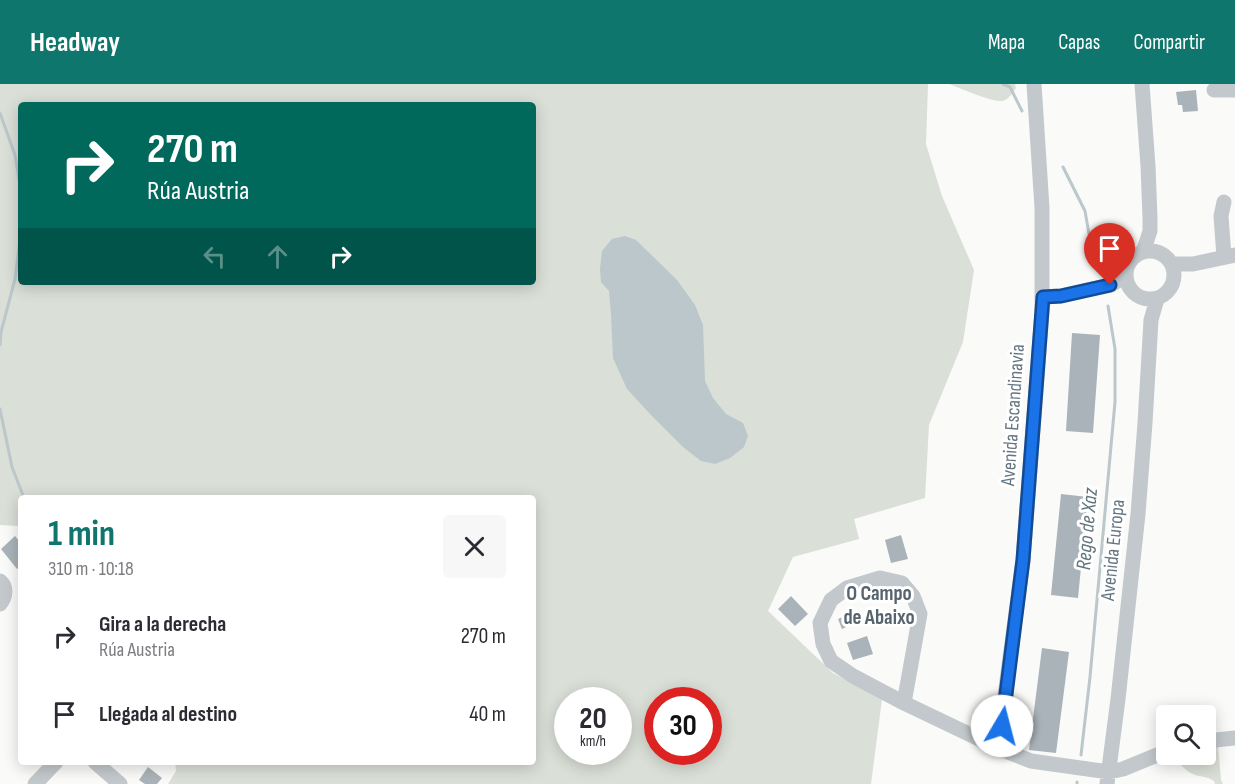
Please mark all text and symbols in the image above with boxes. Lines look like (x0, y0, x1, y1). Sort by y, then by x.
text: Headway (30, 26, 120, 59)
text: Mapa (988, 30, 1025, 55)
text: Capas (1058, 30, 1100, 55)
text: Compartir (1133, 30, 1205, 55)
text: 270 m (147, 124, 238, 175)
icon: right (48, 126, 126, 204)
text: Rúa Austria (147, 175, 249, 207)
pin (1084, 223, 1135, 285)
icon: arrive (1093, 232, 1126, 265)
icon: left (198, 240, 231, 273)
icon: ahead (261, 240, 294, 273)
icon: right (324, 240, 357, 273)
street label: Avenida Escandinavia (996, 343, 1030, 488)
water label: Rego de Xaz (1071, 486, 1103, 571)
street label: Avenida Europa (1096, 498, 1130, 603)
text: 1 min (48, 513, 115, 556)
button: close (443, 515, 506, 578)
text: 310 m · 10:18 (48, 557, 134, 581)
district label: O Campo de Abaixo (843, 581, 915, 630)
text: Gira a la derecha (99, 611, 226, 638)
icon: right (48, 620, 81, 653)
text: 270 m (461, 623, 506, 650)
text: Rúa Austria (99, 638, 175, 662)
speed limit sign: 30 (644, 687, 722, 765)
position arrow (970, 694, 1034, 758)
icon: arrive (48, 698, 81, 731)
text: Llegada al destino (99, 701, 237, 728)
text: 40 m (469, 701, 506, 728)
text: 20 (579, 701, 607, 737)
map controls (1156, 705, 1216, 765)
button: search (1156, 705, 1216, 765)
text: km/h (580, 732, 606, 751)

